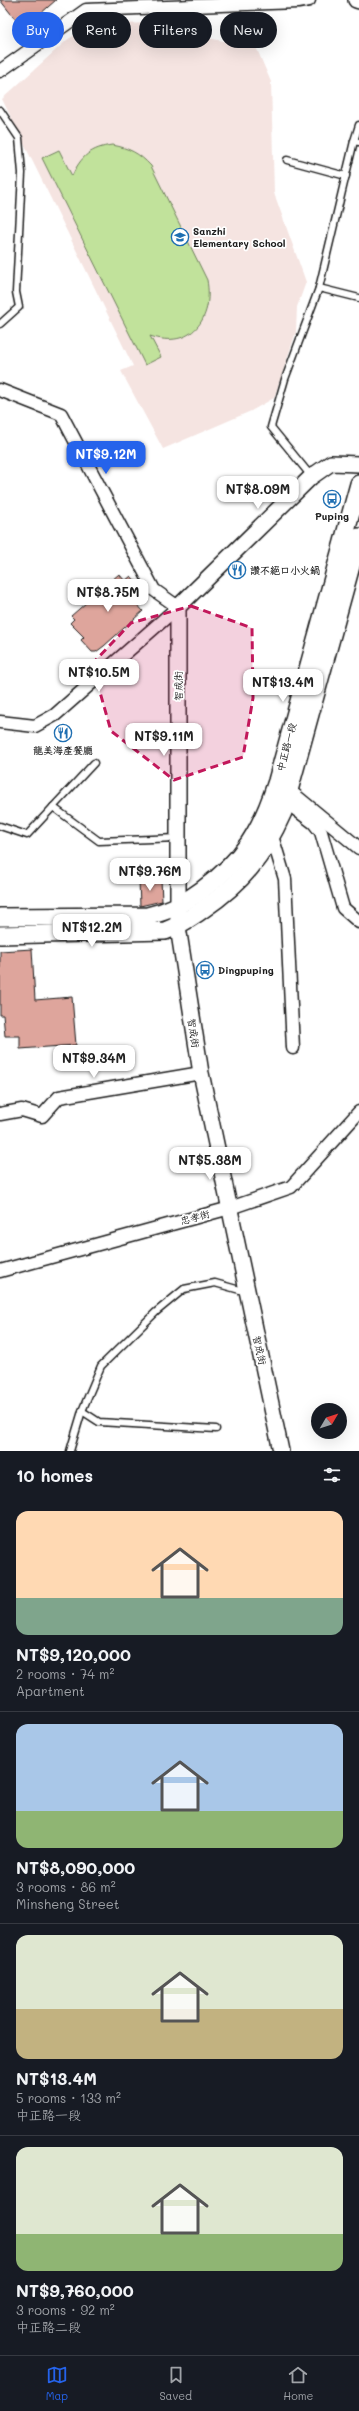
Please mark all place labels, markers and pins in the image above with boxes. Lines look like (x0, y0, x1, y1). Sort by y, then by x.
place label: Sanzhi Elementary School (193, 224, 286, 250)
school or university icon: Sanzhi Elementary School (170, 227, 190, 247)
pin: NT$9.12M (65, 441, 147, 475)
pin: NT$8.09M (217, 476, 299, 510)
bus stop icon: Puping (322, 489, 342, 509)
place label: Puping (315, 509, 349, 523)
restaurant icon: 讚不絕口小火鍋 (227, 560, 247, 580)
place label: 讚不絕口小火鍋 (250, 563, 320, 577)
pin: NT$8.75M (67, 579, 149, 613)
pin: NT$10.5M (58, 659, 140, 693)
pin: NT$13.4M (242, 669, 324, 703)
restaurant icon: 龍美海產餐廳 (53, 723, 73, 743)
pin: NT$9.11M (123, 723, 205, 757)
place label: 龍美海產餐廳 (33, 743, 93, 757)
pin: NT$9.76M (109, 858, 191, 892)
pin: NT$12.2M (51, 914, 133, 948)
bus stop icon: Dingpuping (195, 960, 215, 980)
place label: Dingpuping (218, 963, 274, 977)
pin: NT$9.34M (53, 1045, 135, 1079)
pin: NT$5.38M (169, 1147, 251, 1181)

